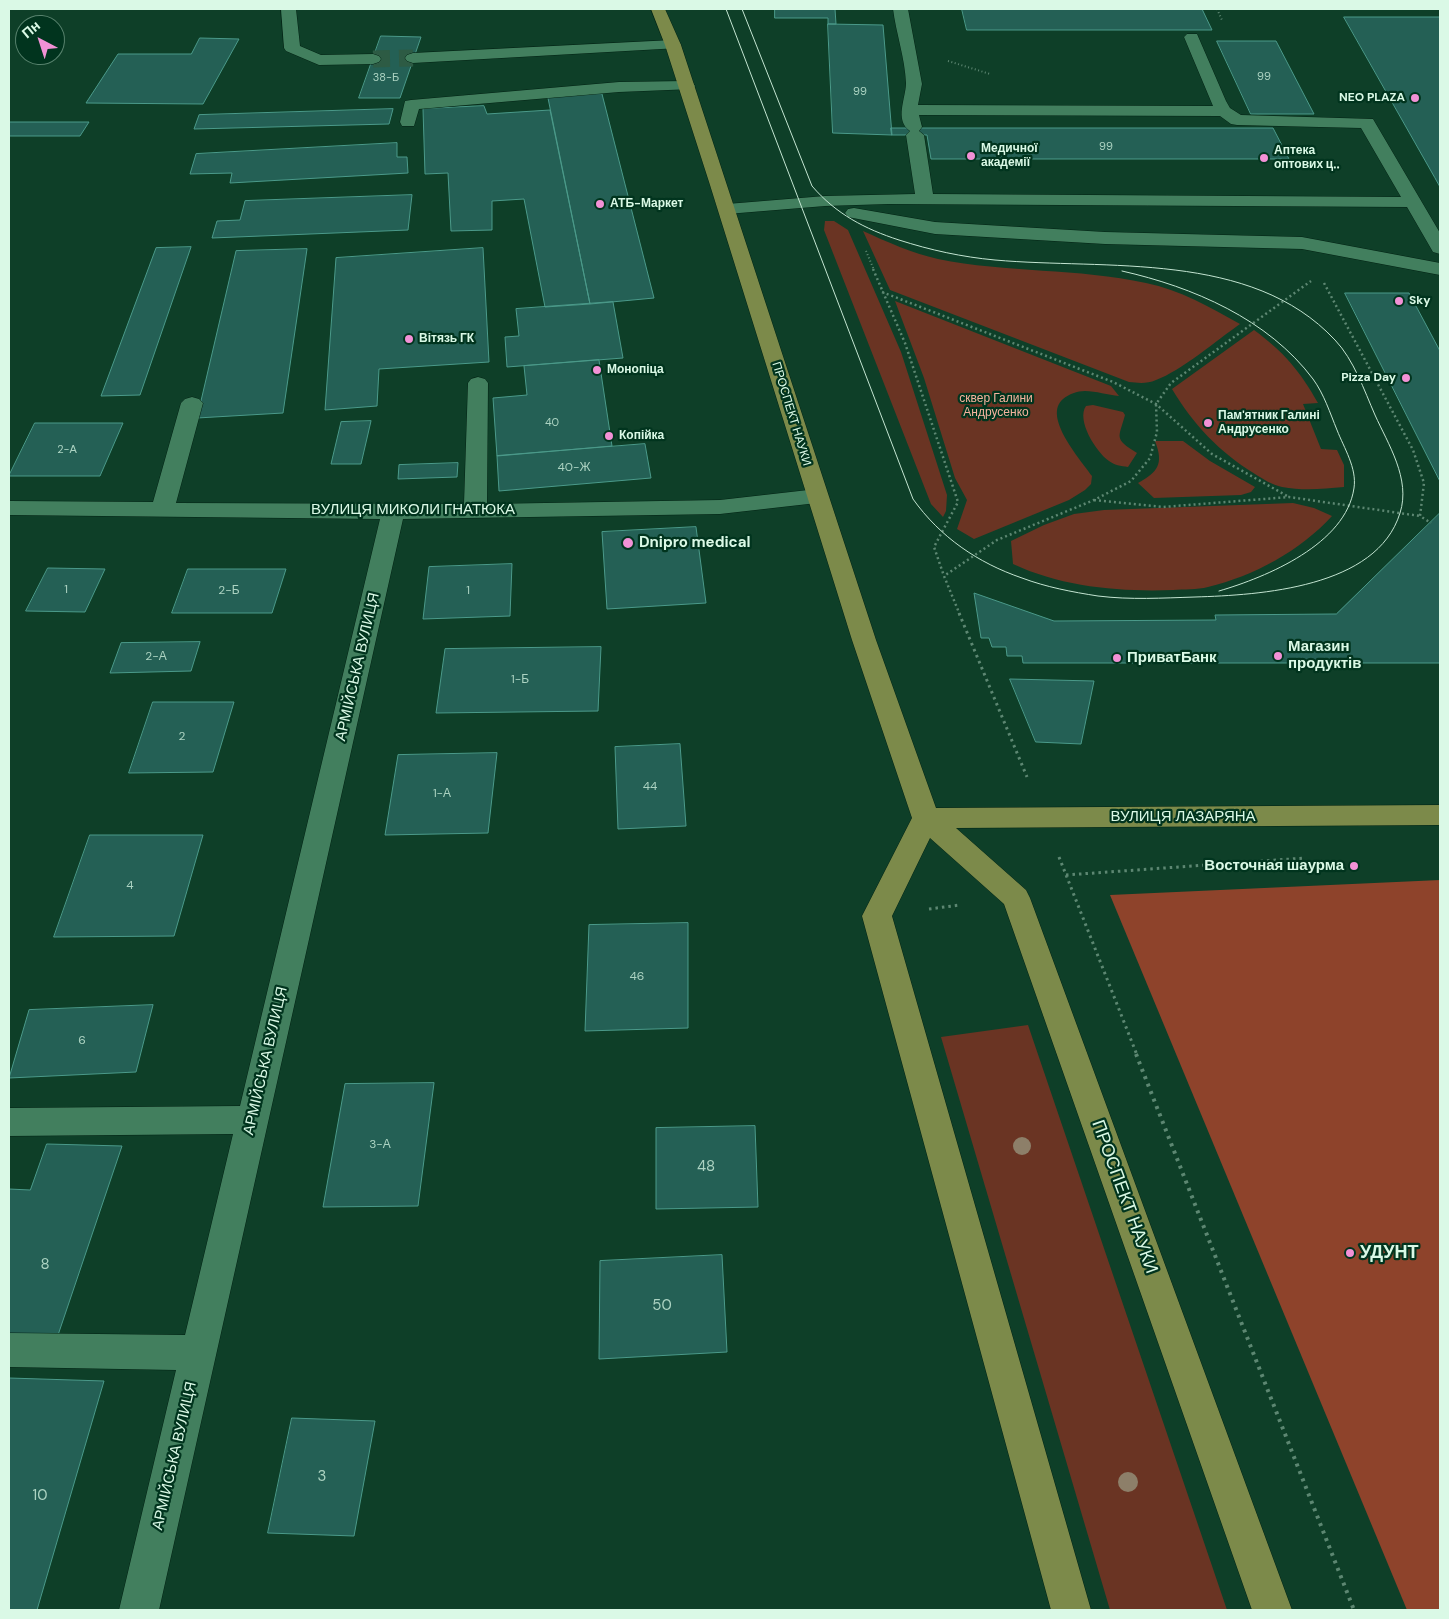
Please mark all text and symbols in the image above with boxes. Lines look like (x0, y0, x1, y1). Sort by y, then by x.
north arrow (15, 15, 65, 65)
text: Пн (18, 16, 44, 42)
house number: 99 (1257, 70, 1271, 84)
house number: 38-Б (373, 71, 399, 85)
house number: 99 (853, 85, 867, 99)
place label: NEO PLAZA (1339, 91, 1405, 105)
marker: NEO PLAZA (1409, 92, 1421, 104)
house number: 99 (1099, 140, 1113, 154)
place label: Медичної академії (981, 142, 1038, 170)
place label: Аптека оптових ц‥ (1274, 144, 1340, 172)
marker: Медичної академії (965, 150, 977, 162)
marker: Аптека оптових ц‥ (1258, 152, 1270, 164)
place label: АТБ-Маркет (610, 197, 683, 211)
marker: АТБ-Маркет (594, 198, 606, 210)
place label: Sky (1409, 294, 1430, 308)
marker: Sky (1393, 295, 1405, 307)
place label: Вітязь ГК (419, 332, 474, 346)
marker: Вітязь ГК (403, 333, 415, 345)
street label: ПРОСПЕКТ НАУКИ (768, 360, 814, 468)
place label: Монопіца (607, 363, 664, 377)
marker: Монопіца (591, 364, 603, 376)
place label: Pizza Day (1341, 371, 1396, 385)
marker: Pizza Day (1400, 372, 1412, 384)
park label: сквер Галини Андрусенко (959, 392, 1033, 420)
place label: Пам'ятник Галині Андрусенко (1218, 409, 1320, 437)
house number: 40 (545, 416, 559, 430)
marker: Пам'ятник Галині Андрусенко (1202, 417, 1214, 429)
place label: Копійка (619, 429, 664, 443)
marker: Копійка (603, 430, 615, 442)
house number: 2-А (57, 443, 77, 457)
house number: 40-Ж (557, 461, 591, 475)
street label: ВУЛИЦЯ МИКОЛИ ГНАТЮКА (311, 501, 515, 519)
place label: Dnipro medical (639, 534, 750, 552)
marker: Dnipro medical (621, 536, 635, 550)
house number: 1 (64, 583, 68, 597)
house number: 2-Б (218, 584, 240, 598)
house number: 1 (466, 584, 470, 598)
street label: АРМІЙСЬКА ВУЛИЦЯ (332, 591, 384, 743)
place label: Магазин продуктів (1288, 638, 1361, 673)
place label: ПриватБанк (1127, 649, 1217, 667)
house number: 2-А (145, 650, 167, 664)
marker: Магазин продуктів (1272, 650, 1284, 662)
marker: ПриватБанк (1111, 652, 1123, 664)
house number: 1-Б (511, 673, 529, 687)
house number: 2 (179, 730, 185, 744)
house number: 44 (643, 780, 657, 794)
house number: 1-А (433, 787, 451, 801)
street label: ВУЛИЦЯ ЛАЗАРЯНА (1110, 808, 1256, 826)
place label: Восточная шаурма (1204, 857, 1344, 875)
marker: Восточная шаурма (1348, 860, 1360, 872)
house number: 4 (126, 879, 134, 893)
house number: 46 (630, 970, 644, 984)
street label: АРМІЙСЬКА ВУЛИЦЯ (240, 985, 292, 1137)
house number: 6 (78, 1034, 86, 1048)
street label: ПРОСПЕКТ НАУКИ (1086, 1117, 1162, 1277)
house number: 3-А (369, 1138, 391, 1152)
house number: 48 (697, 1158, 715, 1176)
place label: УДУНТ (1360, 1242, 1419, 1264)
marker: УДУНТ (1344, 1247, 1356, 1259)
house number: 8 (40, 1256, 50, 1274)
house number: 50 (652, 1297, 672, 1315)
street label: АРМІЙСЬКА ВУЛИЦЯ (149, 1380, 201, 1532)
house number: 3 (318, 1468, 326, 1486)
house number: 10 (33, 1487, 47, 1505)

